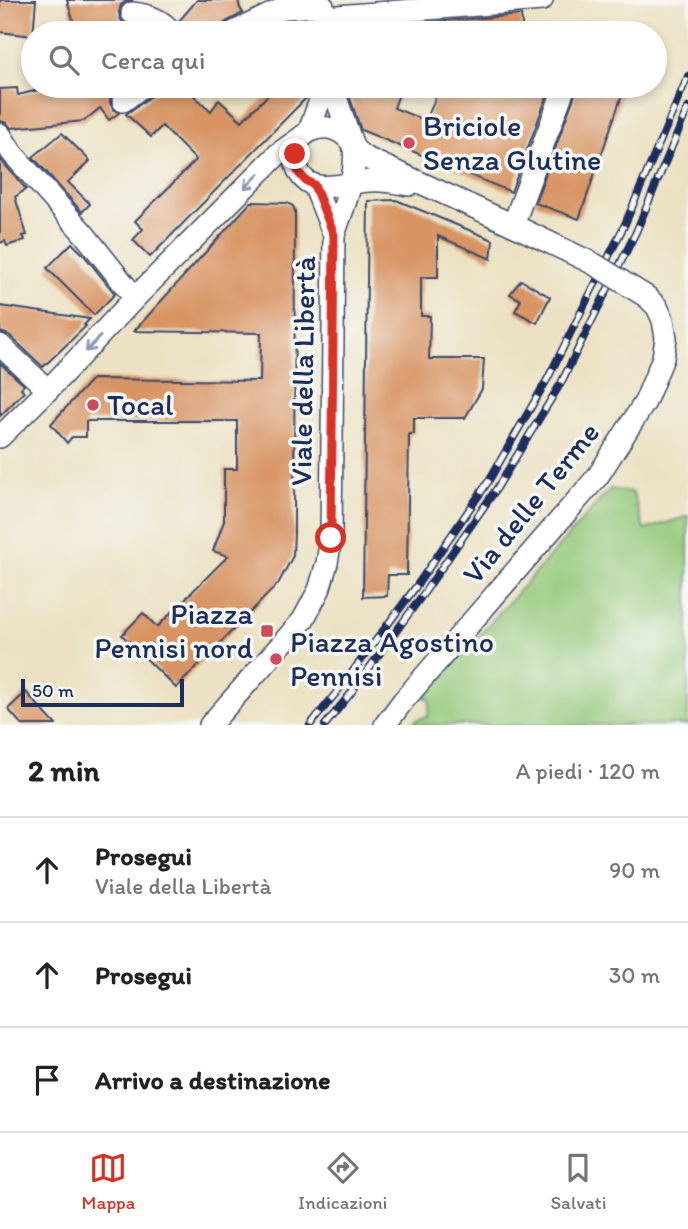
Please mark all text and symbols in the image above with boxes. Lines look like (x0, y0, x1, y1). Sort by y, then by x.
search box (21, 21, 667, 98)
icon: search (45, 41, 83, 79)
text: Cerca qui (101, 44, 205, 76)
place label: Briciole Senza Glutine (423, 107, 601, 178)
marker: Briciole Senza Glutine (401, 135, 417, 151)
route end (279, 138, 310, 169)
one-way arrow (243, 172, 260, 189)
street label: Viale della Libertà (282, 255, 323, 486)
one-way arrow (84, 335, 101, 352)
place label: Tocal (107, 386, 174, 423)
marker: Tocal (85, 397, 101, 413)
street label: Via delle Terme (454, 414, 607, 591)
route start (315, 522, 346, 553)
place label: Piazza Pennisi nord (94, 595, 253, 666)
marker: Piazza Pennisi nord (259, 623, 275, 639)
place label: Piazza Agostino Pennisi (290, 623, 494, 694)
marker: Piazza Agostino Pennisi (268, 651, 284, 667)
scale bar (21, 676, 184, 708)
text: 50 m (32, 679, 74, 702)
text: 2 min (28, 752, 99, 789)
text: A piedi · 120 m (516, 757, 660, 785)
text: Prosegui (95, 840, 192, 872)
icon: ahead (28, 851, 66, 889)
text: 90 m (609, 856, 660, 884)
text: Viale della Libertà (95, 872, 271, 900)
icon: ahead (28, 956, 66, 994)
text: Prosegui (95, 959, 192, 991)
text: 30 m (609, 961, 660, 989)
icon: arrive (28, 1061, 66, 1099)
text: Arrivo a destinazione (95, 1064, 331, 1096)
tab: Mappa (81, 1149, 135, 1214)
tab: Indicazioni (298, 1149, 388, 1214)
tab: Salvati (550, 1149, 607, 1214)

